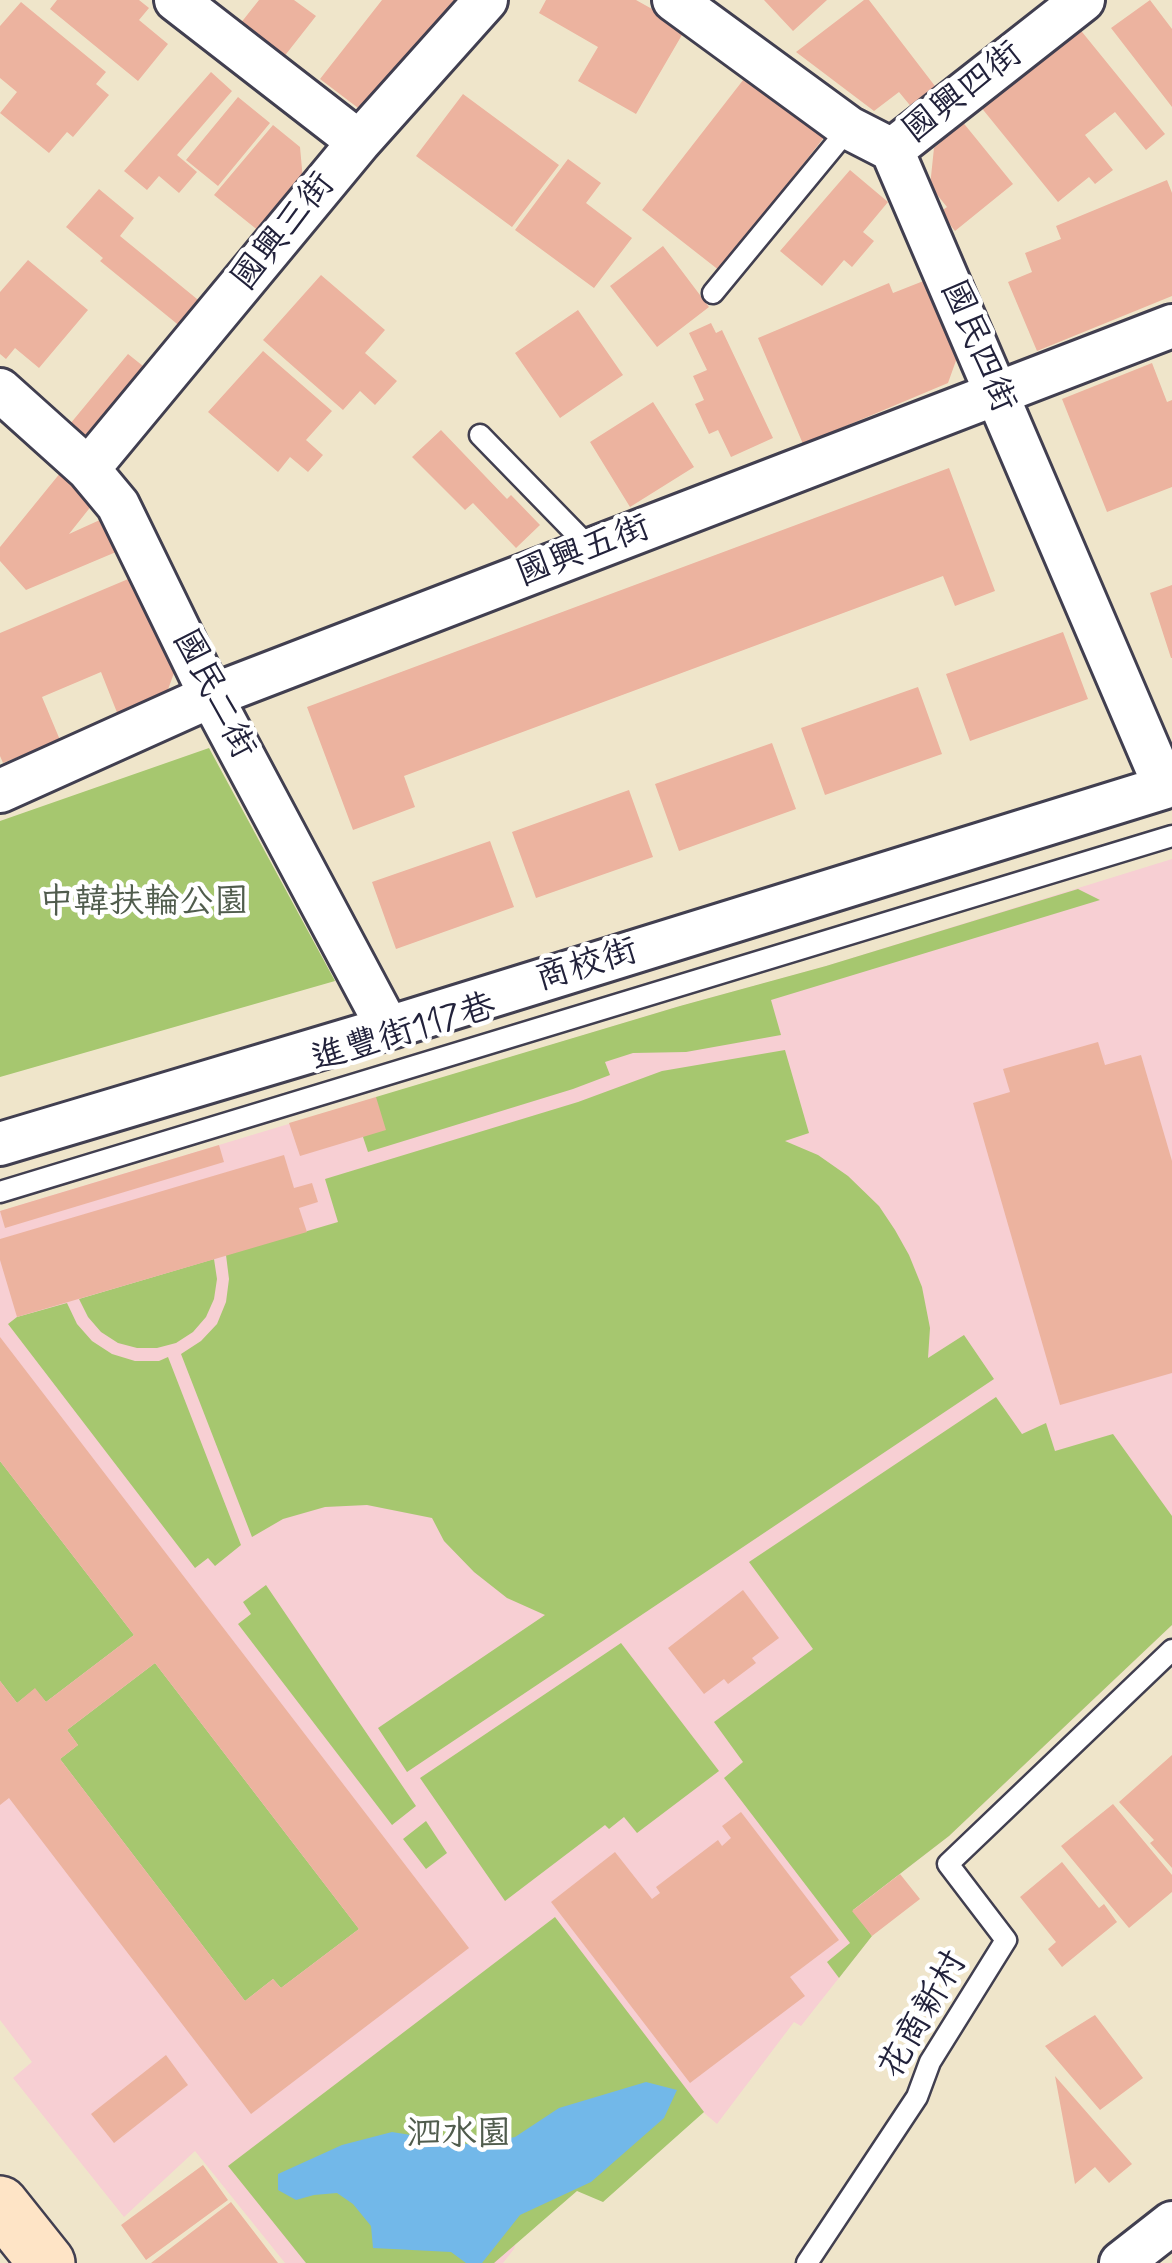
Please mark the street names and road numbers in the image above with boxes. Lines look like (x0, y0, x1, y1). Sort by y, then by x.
street label: 國興四街 (896, 34, 1032, 154)
street label: 國興三街 (225, 165, 345, 301)
street label: 國民四街 (929, 274, 1023, 420)
street label: 國興五街 (511, 508, 657, 598)
street label: 國民二街 (162, 623, 262, 767)
street label: 商校街 (531, 932, 643, 1002)
street label: 進豐街117巷 (307, 987, 501, 1083)
street label: 花商新村 (872, 1945, 978, 2087)

